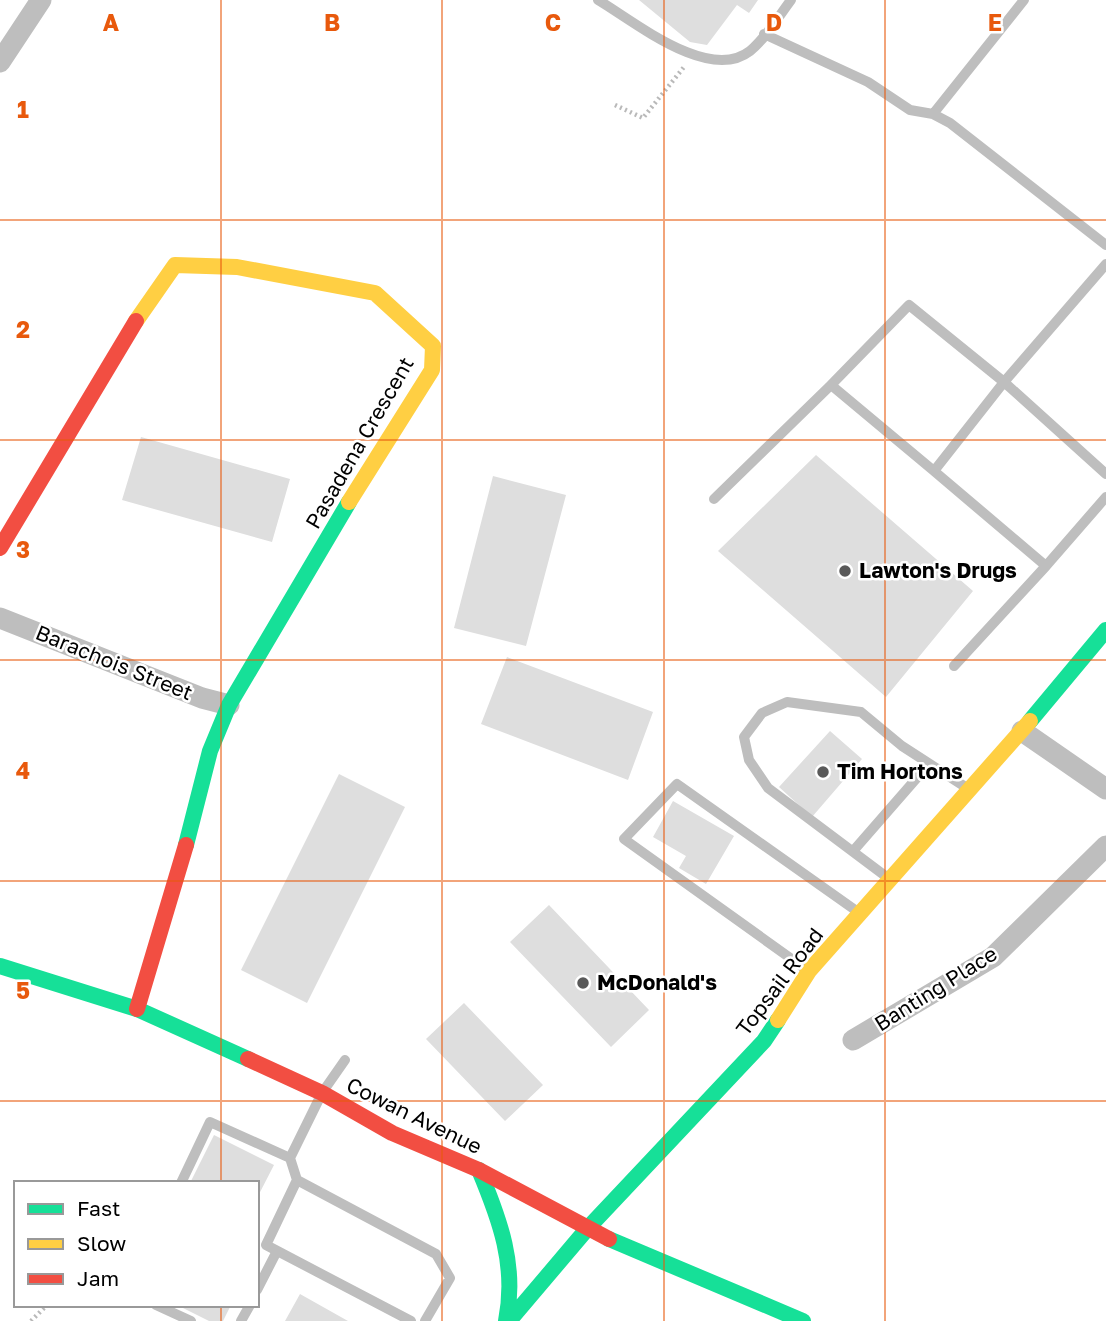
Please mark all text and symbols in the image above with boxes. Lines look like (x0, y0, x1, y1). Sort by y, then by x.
text: A (103, 8, 120, 36)
text: B (324, 8, 340, 36)
text: C (545, 8, 561, 36)
text: D (766, 8, 782, 36)
text: E (988, 8, 1002, 36)
text: 1 (17, 95, 29, 123)
text: 2 (16, 315, 30, 343)
street label: Pasadena Crescent (299, 352, 419, 533)
text: 3 (16, 535, 30, 563)
place label: Lawton's Drugs (859, 557, 1017, 583)
marker: Lawton's Drugs (837, 563, 853, 579)
street label: Barachois Street (32, 619, 197, 705)
text: 4 (16, 756, 30, 784)
place label: Tim Hortons (837, 758, 963, 784)
marker: Tim Hortons (815, 764, 831, 780)
street label: Topsail Road (730, 922, 828, 1041)
street label: Banting Place (869, 940, 1002, 1036)
place label: McDonald's (597, 969, 717, 995)
marker: McDonald's (575, 975, 591, 991)
text: 5 (16, 976, 30, 1004)
street label: Cowan Avenue (342, 1071, 486, 1159)
legend (14, 1181, 259, 1307)
text: Fast (77, 1195, 120, 1221)
text: Slow (77, 1230, 126, 1256)
text: Jam (77, 1265, 119, 1291)

